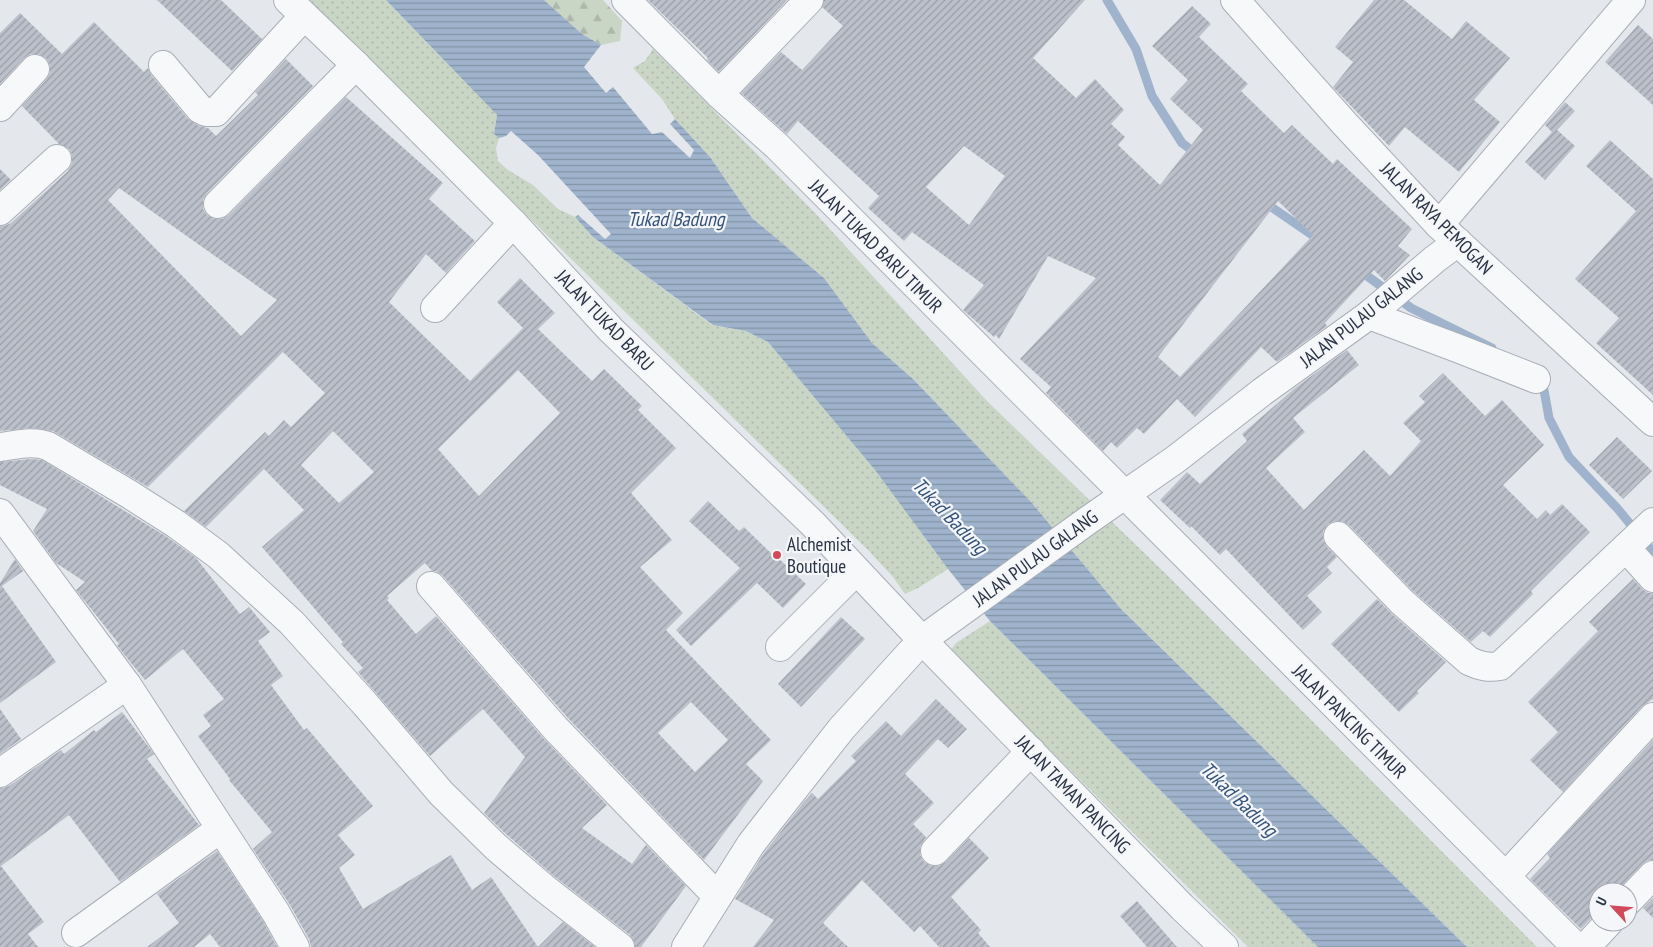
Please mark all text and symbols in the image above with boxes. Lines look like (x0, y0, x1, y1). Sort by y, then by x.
street label: JALAN RAYA PEMOGAN (1375, 156, 1498, 279)
street label: JALAN TUKAD BARU TIMUR (803, 173, 948, 318)
water label: Tukad Badung (628, 206, 726, 232)
street label: JALAN PULAU GALANG (1294, 262, 1427, 373)
street label: JALAN TUKAD BARU (550, 264, 659, 376)
water label: Tukad Badung (907, 472, 994, 561)
street label: JALAN PULAU GALANG (967, 504, 1102, 612)
place label: Alchemist Boutique (787, 532, 852, 578)
marker: Alchemist Boutique (771, 549, 783, 561)
street label: JALAN PANCING TIMUR (1287, 658, 1412, 783)
street label: JALAN TAMAN PANCING (1010, 729, 1136, 858)
water label: Tukad Badung (1195, 756, 1284, 843)
north arrow (1588, 882, 1638, 932)
text: U (1592, 894, 1611, 908)

